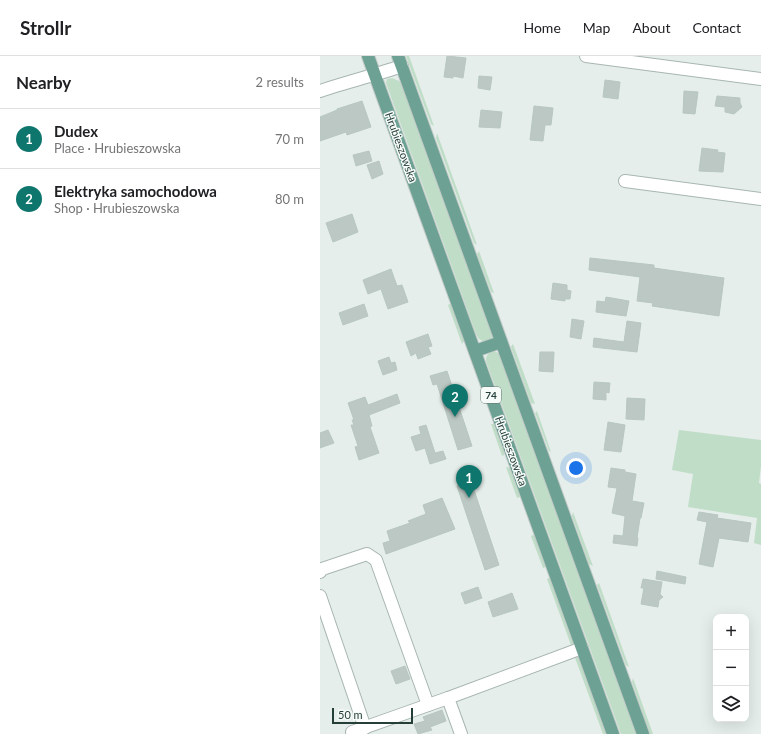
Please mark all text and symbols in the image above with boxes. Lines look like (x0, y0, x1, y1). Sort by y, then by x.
text: Strollr (20, 16, 71, 39)
text: Home (523, 19, 561, 36)
text: Map (583, 19, 610, 36)
text: About (632, 19, 670, 36)
text: Contact (692, 19, 741, 36)
text: Nearby (16, 72, 71, 93)
text: 2 results (256, 74, 304, 90)
street label: Hrubieszowska (383, 110, 420, 183)
text: Dudex (54, 122, 98, 140)
text: 1 (25, 131, 33, 147)
text: 70 m (275, 131, 304, 147)
text: Place · Hrubieszowska (54, 140, 181, 156)
text: Elektryka samochodowa (54, 182, 217, 200)
text: 2 (25, 191, 33, 207)
text: 80 m (275, 191, 304, 207)
text: Shop · Hrubieszowska (54, 200, 179, 216)
pin: 2 (442, 384, 468, 417)
road number: 74 (481, 387, 501, 403)
street label: Hrubieszowska (493, 414, 530, 487)
your location (566, 458, 586, 478)
pin: 1 (456, 465, 482, 498)
map controls (713, 614, 749, 722)
button: + (713, 614, 749, 650)
button: − (713, 650, 749, 686)
button: layers (713, 686, 749, 722)
scale bar (332, 706, 413, 725)
text: 50 m (338, 708, 363, 721)

